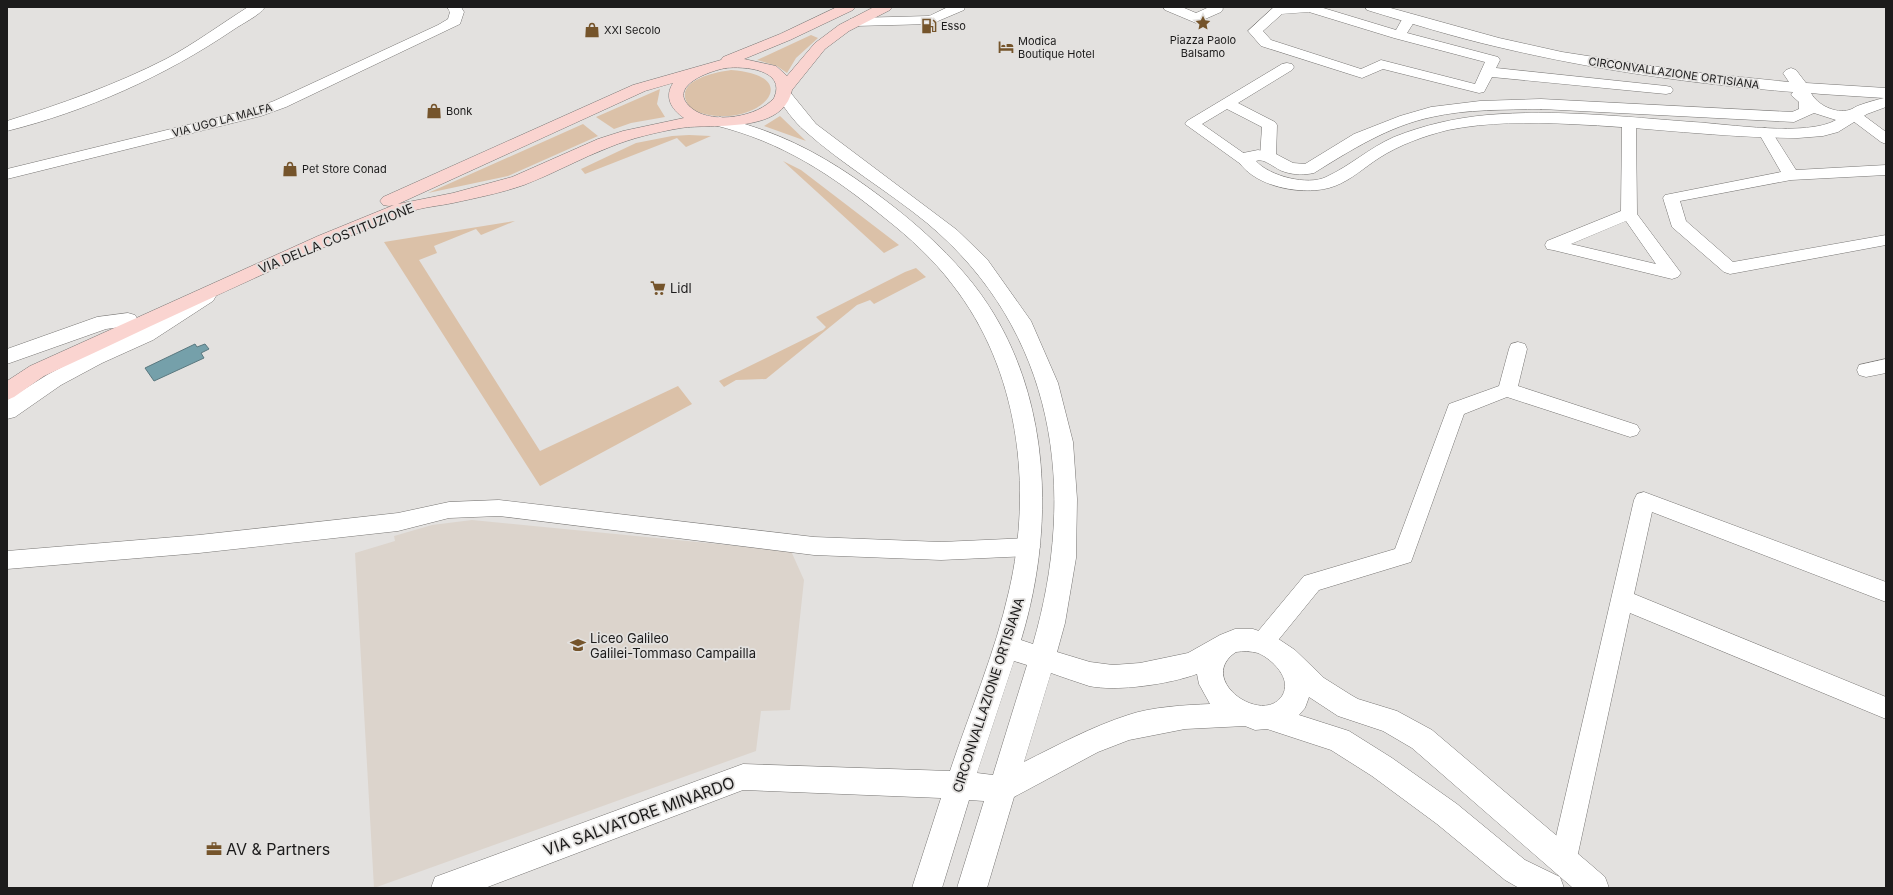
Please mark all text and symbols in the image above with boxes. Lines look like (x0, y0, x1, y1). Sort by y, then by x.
place icon: Piazza Paolo Balsamo (1194, 14, 1212, 32)
fuel station icon: Esso (920, 17, 938, 35)
place label: Esso (941, 19, 966, 33)
shop icon: XXI Secolo (583, 21, 601, 39)
place label: XXI Secolo (604, 23, 661, 37)
place label: Piazza Paolo Balsamo (1170, 33, 1237, 60)
place label: Modica Boutique Hotel (1018, 34, 1095, 61)
hotel icon: Modica Boutique Hotel (997, 38, 1015, 56)
street label: CIRCONVALLAZIONE ORTISIANA (1588, 54, 1761, 92)
street label: VIA UGO LA MALFA (171, 100, 274, 140)
shop icon: Bonk (425, 102, 443, 120)
place label: Bonk (446, 104, 472, 118)
shop icon: Pet Store Conad (281, 160, 299, 178)
place label: Pet Store Conad (302, 162, 387, 176)
street label: VIA DELLA COSTITUZIONE (256, 199, 416, 277)
supermarket icon: Lidl (649, 279, 667, 297)
place label: Lidl (670, 280, 692, 296)
street label: CIRCONVALLAZIONE ORTISIANA (949, 596, 1027, 794)
place label: Liceo Galileo Galilei-Tommaso Campailla (590, 630, 756, 661)
school or university icon: Liceo Galileo Galilei-Tommaso Campailla (569, 636, 587, 654)
street label: VIA SALVATORE MINARDO (541, 772, 737, 860)
place label: AV & Partners (226, 839, 330, 859)
office icon: AV & Partners (205, 840, 223, 858)

